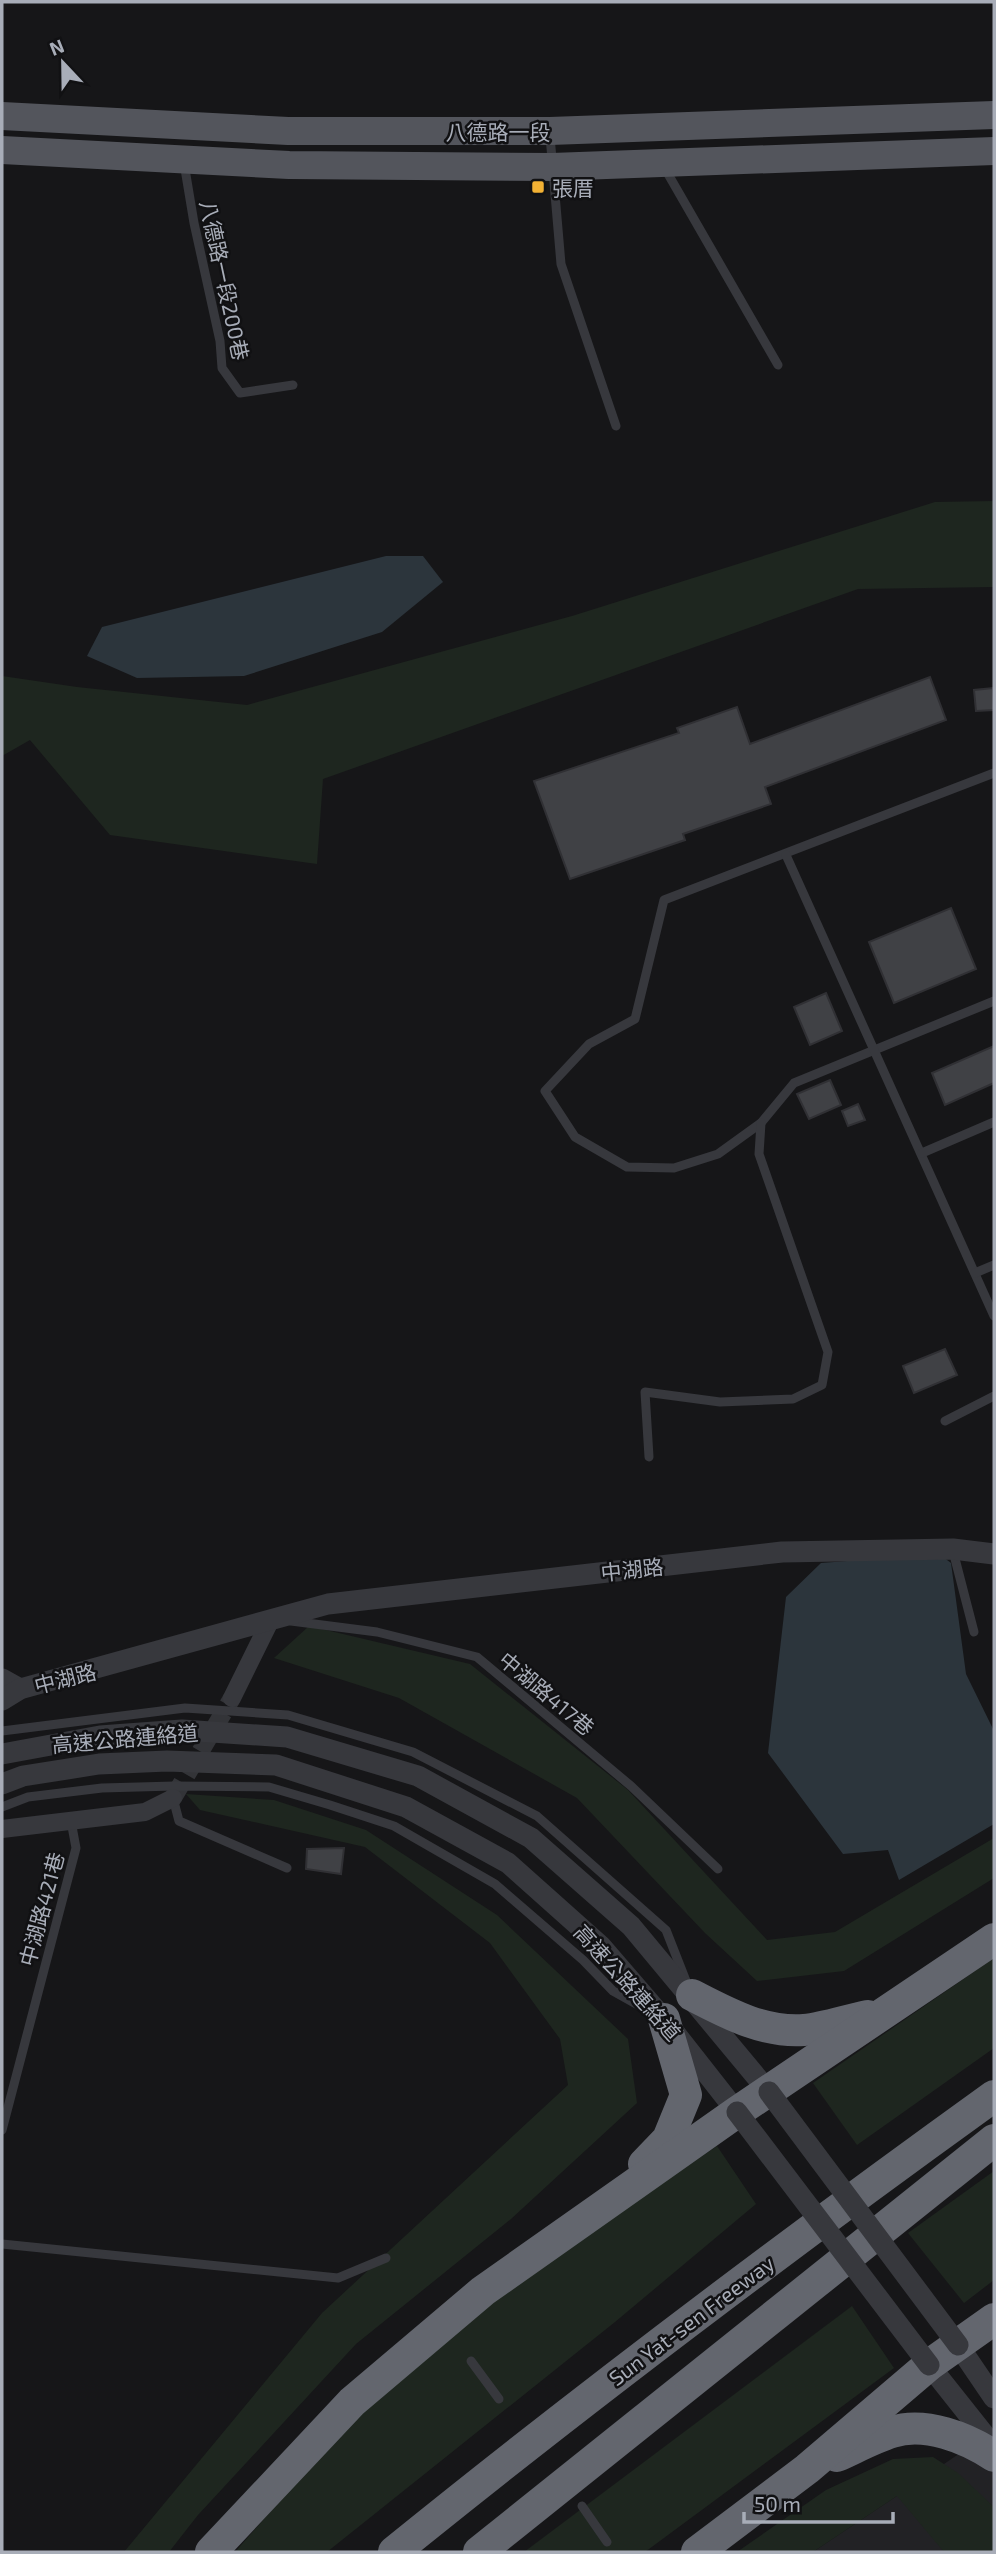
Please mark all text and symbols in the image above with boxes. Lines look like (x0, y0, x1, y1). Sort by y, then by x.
north arrow (28, 28, 98, 98)
text: N (46, 34, 67, 60)
street label: 八德路一段 (446, 119, 551, 144)
place label: 張厝 (552, 175, 594, 200)
marker: 張厝 (530, 179, 546, 195)
street label: 八德路一段200巷 (196, 198, 254, 362)
street label: 中湖路 (599, 1553, 665, 1585)
street label: 中湖路417巷 (495, 1646, 599, 1740)
street label: 中湖路 (31, 1658, 99, 1698)
street label: 高速公路連絡道 (51, 1719, 199, 1757)
street label: 中湖路421巷 (14, 1849, 68, 1969)
street label: 高速公路連絡道 (570, 1919, 686, 2045)
street label: Sun Yat-sen Freeway (604, 2250, 778, 2390)
scale bar (744, 2480, 893, 2524)
text: 50 m (754, 2491, 801, 2516)

